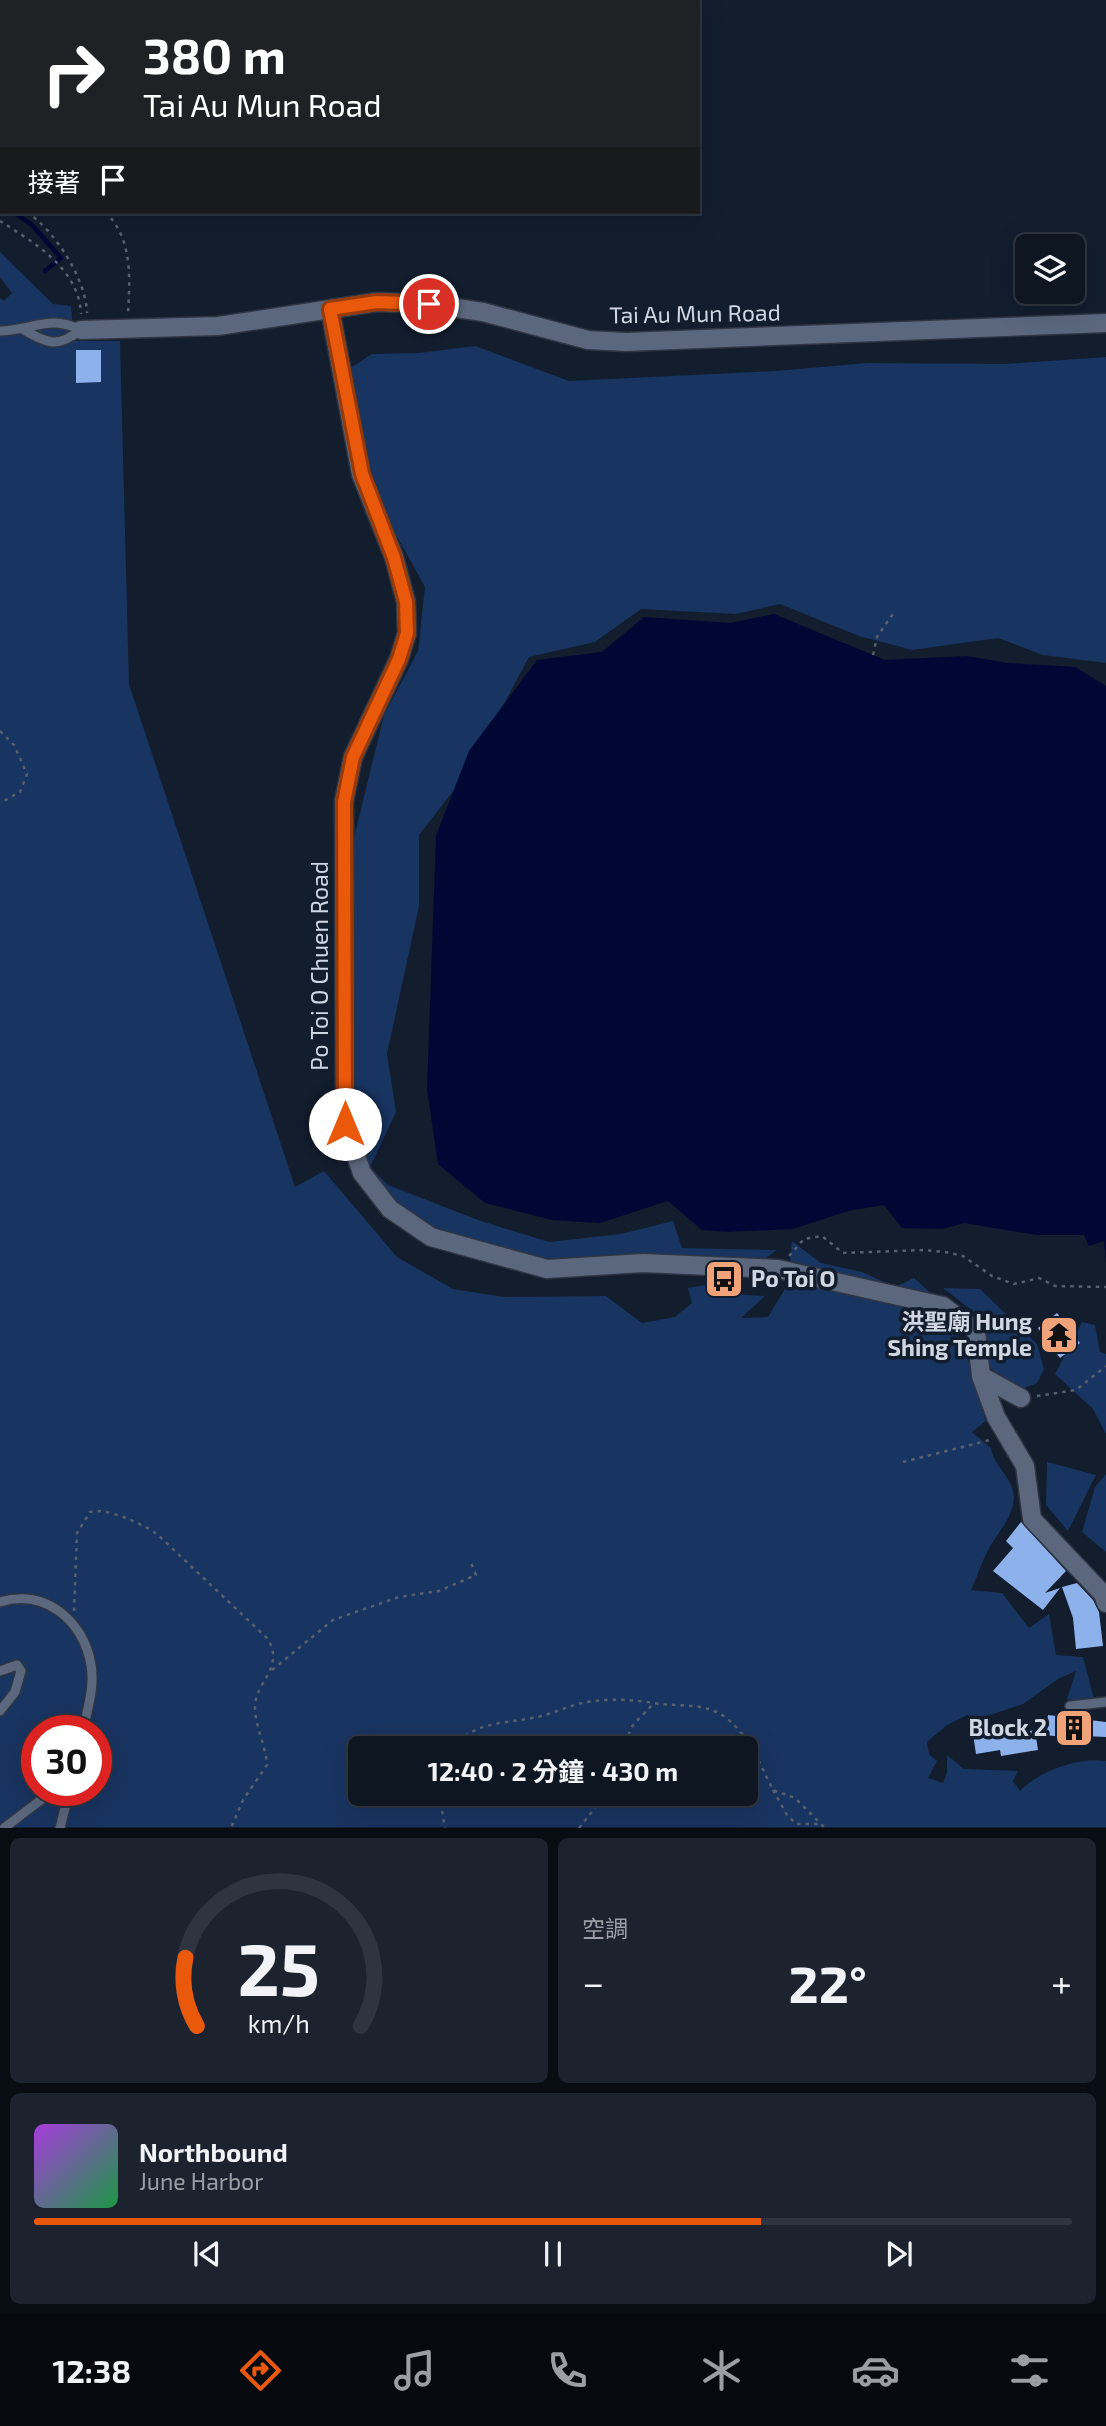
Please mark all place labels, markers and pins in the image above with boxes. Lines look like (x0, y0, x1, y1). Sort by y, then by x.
pin (399, 274, 459, 334)
bus stop icon: Po Toi O (703, 1258, 745, 1300)
place label: Po Toi O (751, 1264, 835, 1292)
place label: 洪聖廟 Hung Shing Temple (888, 1307, 1033, 1361)
temple icon: 洪聖廟 Hung Shing Temple (1038, 1314, 1080, 1356)
building icon: Block 2 (1053, 1707, 1095, 1749)
place label: Block 2 (968, 1713, 1047, 1741)

